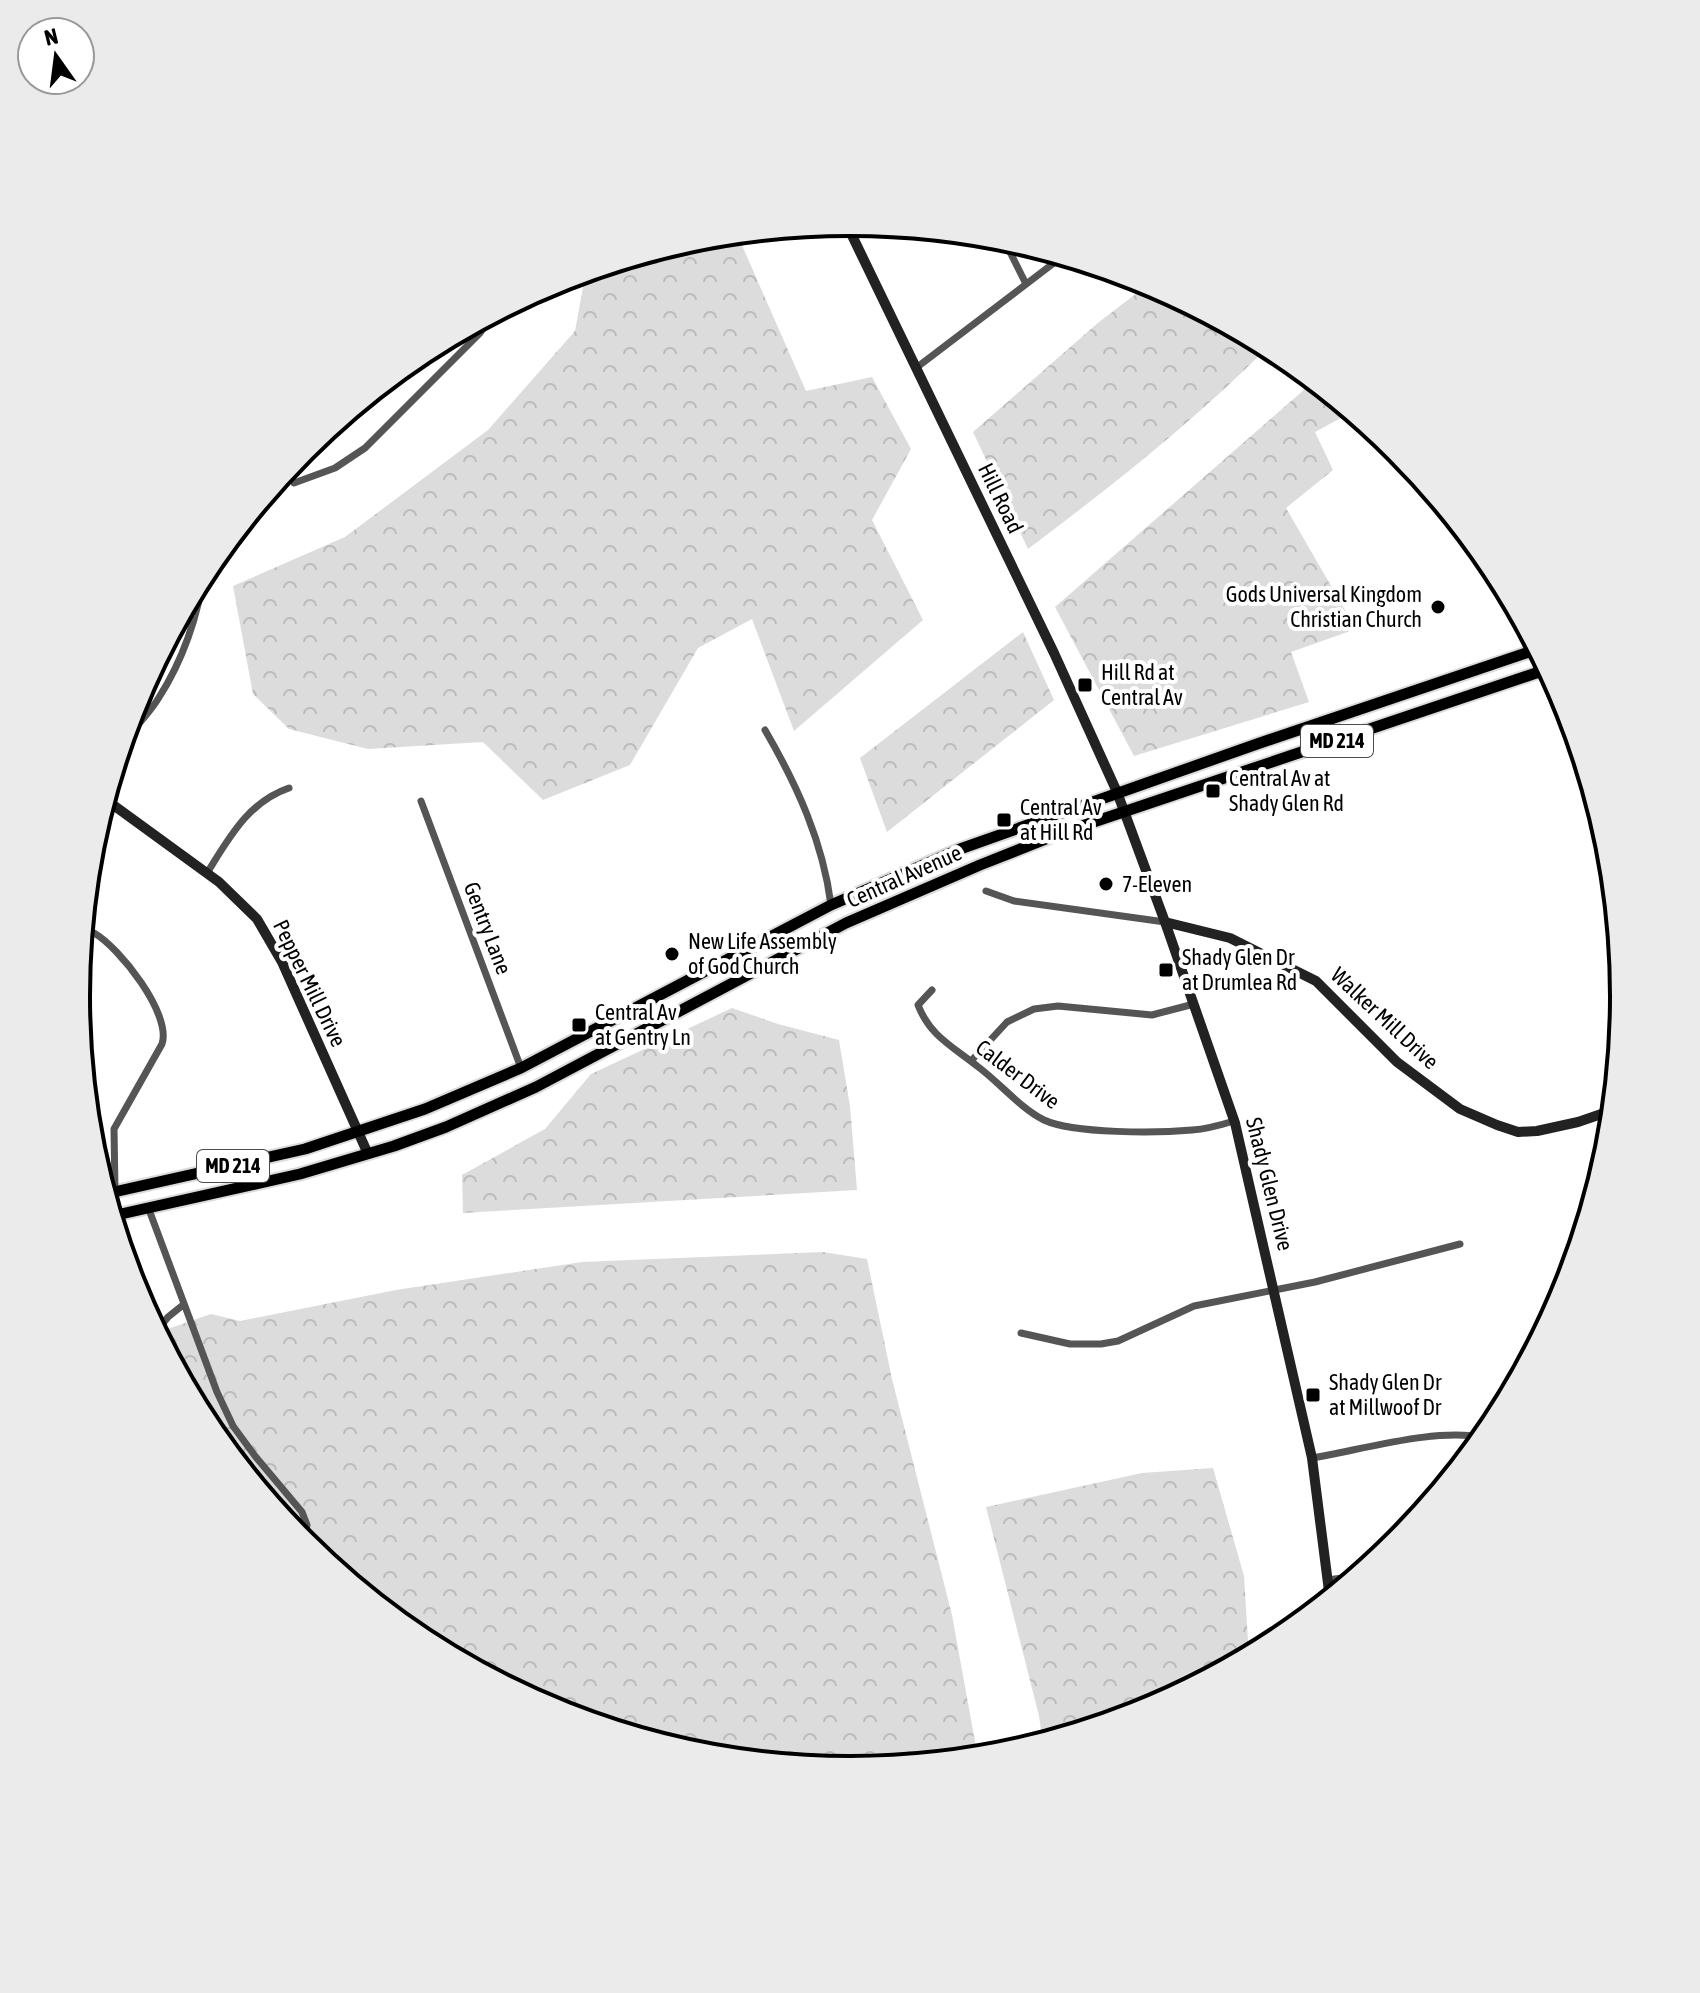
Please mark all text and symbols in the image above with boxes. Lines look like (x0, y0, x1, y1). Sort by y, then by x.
north arrow (16, 16, 96, 96)
text: N (42, 22, 61, 51)
street label: Hill Road (973, 459, 1029, 537)
place label: Gods Universal Kingdom Christian Church (1226, 581, 1422, 632)
marker: Gods Universal Kingdom Christian Church (1429, 598, 1447, 616)
place label: Hill Rd at Central Av (1101, 659, 1183, 710)
marker: Hill Rd at Central Av (1076, 676, 1094, 694)
road number: MD 214 (1301, 725, 1373, 757)
place label: Central Av at Shady Glen Rd (1229, 765, 1344, 816)
marker: Central Av at Shady Glen Rd (1204, 782, 1222, 800)
place label: Central Av at Hill Rd (1020, 794, 1102, 845)
marker: Central Av at Hill Rd (995, 811, 1013, 829)
street label: Central Avenue (843, 839, 965, 913)
place label: 7-Eleven (1122, 871, 1192, 897)
marker: 7-Eleven (1097, 875, 1115, 893)
street label: Gentry Lane (459, 878, 517, 978)
street label: Pepper Mill Drive (268, 915, 352, 1051)
place label: New Life Assembly of God Church (688, 928, 837, 979)
place label: Shady Glen Dr at Drumlea Rd (1182, 944, 1297, 995)
marker: New Life Assembly of God Church (663, 945, 681, 963)
marker: Shady Glen Dr at Drumlea Rd (1157, 961, 1175, 979)
street label: Walker Mill Drive (1326, 962, 1444, 1074)
place label: Central Av at Gentry Ln (595, 999, 691, 1050)
marker: Central Av at Gentry Ln (570, 1016, 588, 1034)
street label: Calder Drive (971, 1034, 1065, 1114)
street label: Shady Glen Drive (1241, 1115, 1299, 1253)
road number: MD 214 (197, 1150, 269, 1182)
place label: Shady Glen Dr at Millwoof Dr (1329, 1369, 1442, 1420)
marker: Shady Glen Dr at Millwoof Dr (1304, 1386, 1322, 1404)

